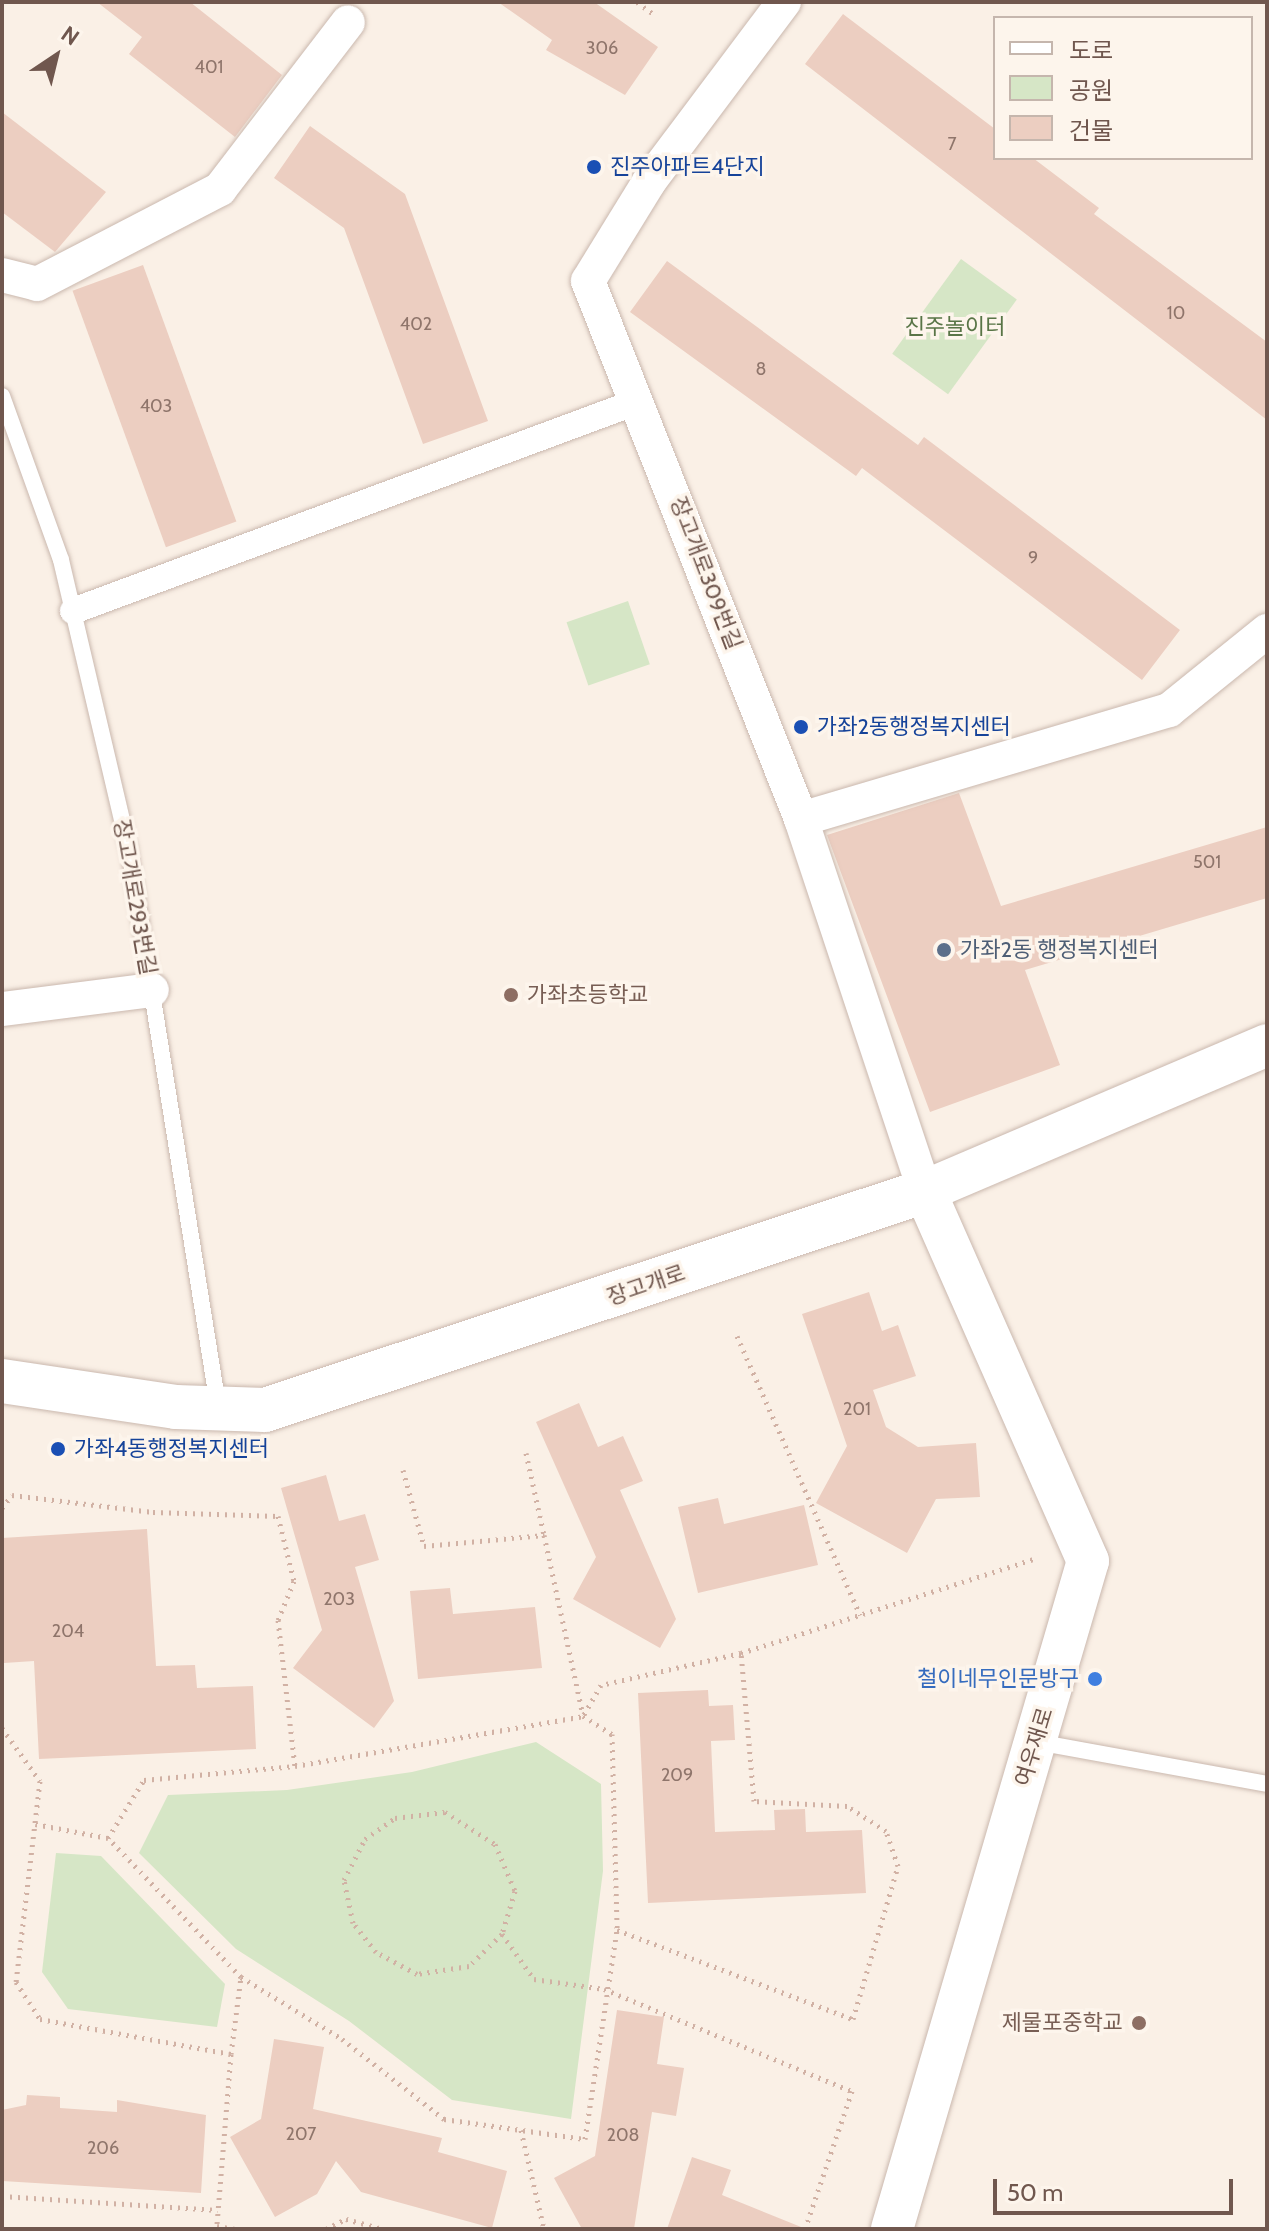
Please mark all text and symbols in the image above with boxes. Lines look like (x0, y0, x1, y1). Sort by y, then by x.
north arrow (16, 16, 96, 96)
legend (993, 16, 1253, 160)
text: N (56, 20, 84, 51)
text: 도로 (1069, 36, 1113, 65)
house number: 306 (586, 37, 618, 59)
house number: 401 (195, 56, 223, 78)
text: 공원 (1069, 76, 1113, 105)
text: 건물 (1069, 116, 1113, 145)
house number: 7 (947, 133, 957, 155)
place label: 진주아파트4단지 (610, 154, 764, 180)
marker: 진주아파트4단지 (585, 158, 603, 176)
house number: 10 (1167, 302, 1185, 324)
house number: 402 (400, 313, 432, 335)
park label: 진주놀이터 (904, 314, 1006, 340)
house number: 8 (756, 358, 766, 380)
house number: 403 (140, 395, 172, 417)
street label: 장고개로309번길 (665, 493, 747, 653)
house number: 9 (1028, 547, 1038, 569)
place label: 가좌2동행정복지센터 (817, 714, 1011, 740)
marker: 가좌2동행정복지센터 (792, 718, 810, 736)
street label: 장고개로293번길 (108, 817, 162, 977)
house number: 501 (1193, 851, 1221, 873)
place label: 가좌2동 행정복지센터 (960, 937, 1159, 963)
marker: 가좌2동 행정복지센터 (935, 941, 953, 959)
place label: 가좌초등학교 (527, 982, 648, 1008)
marker: 가좌초등학교 (502, 986, 520, 1004)
street label: 장고개로 (603, 1259, 689, 1311)
house number: 201 (843, 1398, 871, 1420)
place label: 가좌4동행정복지센터 (74, 1436, 269, 1462)
marker: 가좌4동행정복지센터 (49, 1440, 67, 1458)
house number: 203 (323, 1588, 355, 1610)
house number: 204 (52, 1620, 84, 1642)
place label: 철이네무인문방구 (917, 1666, 1079, 1692)
marker: 철이네무인문방구 (1086, 1670, 1104, 1688)
street label: 여우재로 (1010, 1704, 1058, 1790)
house number: 209 (661, 1764, 693, 1786)
place label: 제물포중학교 (1002, 2010, 1123, 2036)
marker: 제물포중학교 (1130, 2014, 1148, 2032)
house number: 207 (286, 2123, 316, 2145)
house number: 208 (607, 2124, 639, 2146)
house number: 206 (87, 2137, 119, 2159)
scale bar (997, 2163, 1237, 2213)
text: 50 m (1007, 2178, 1063, 2207)

